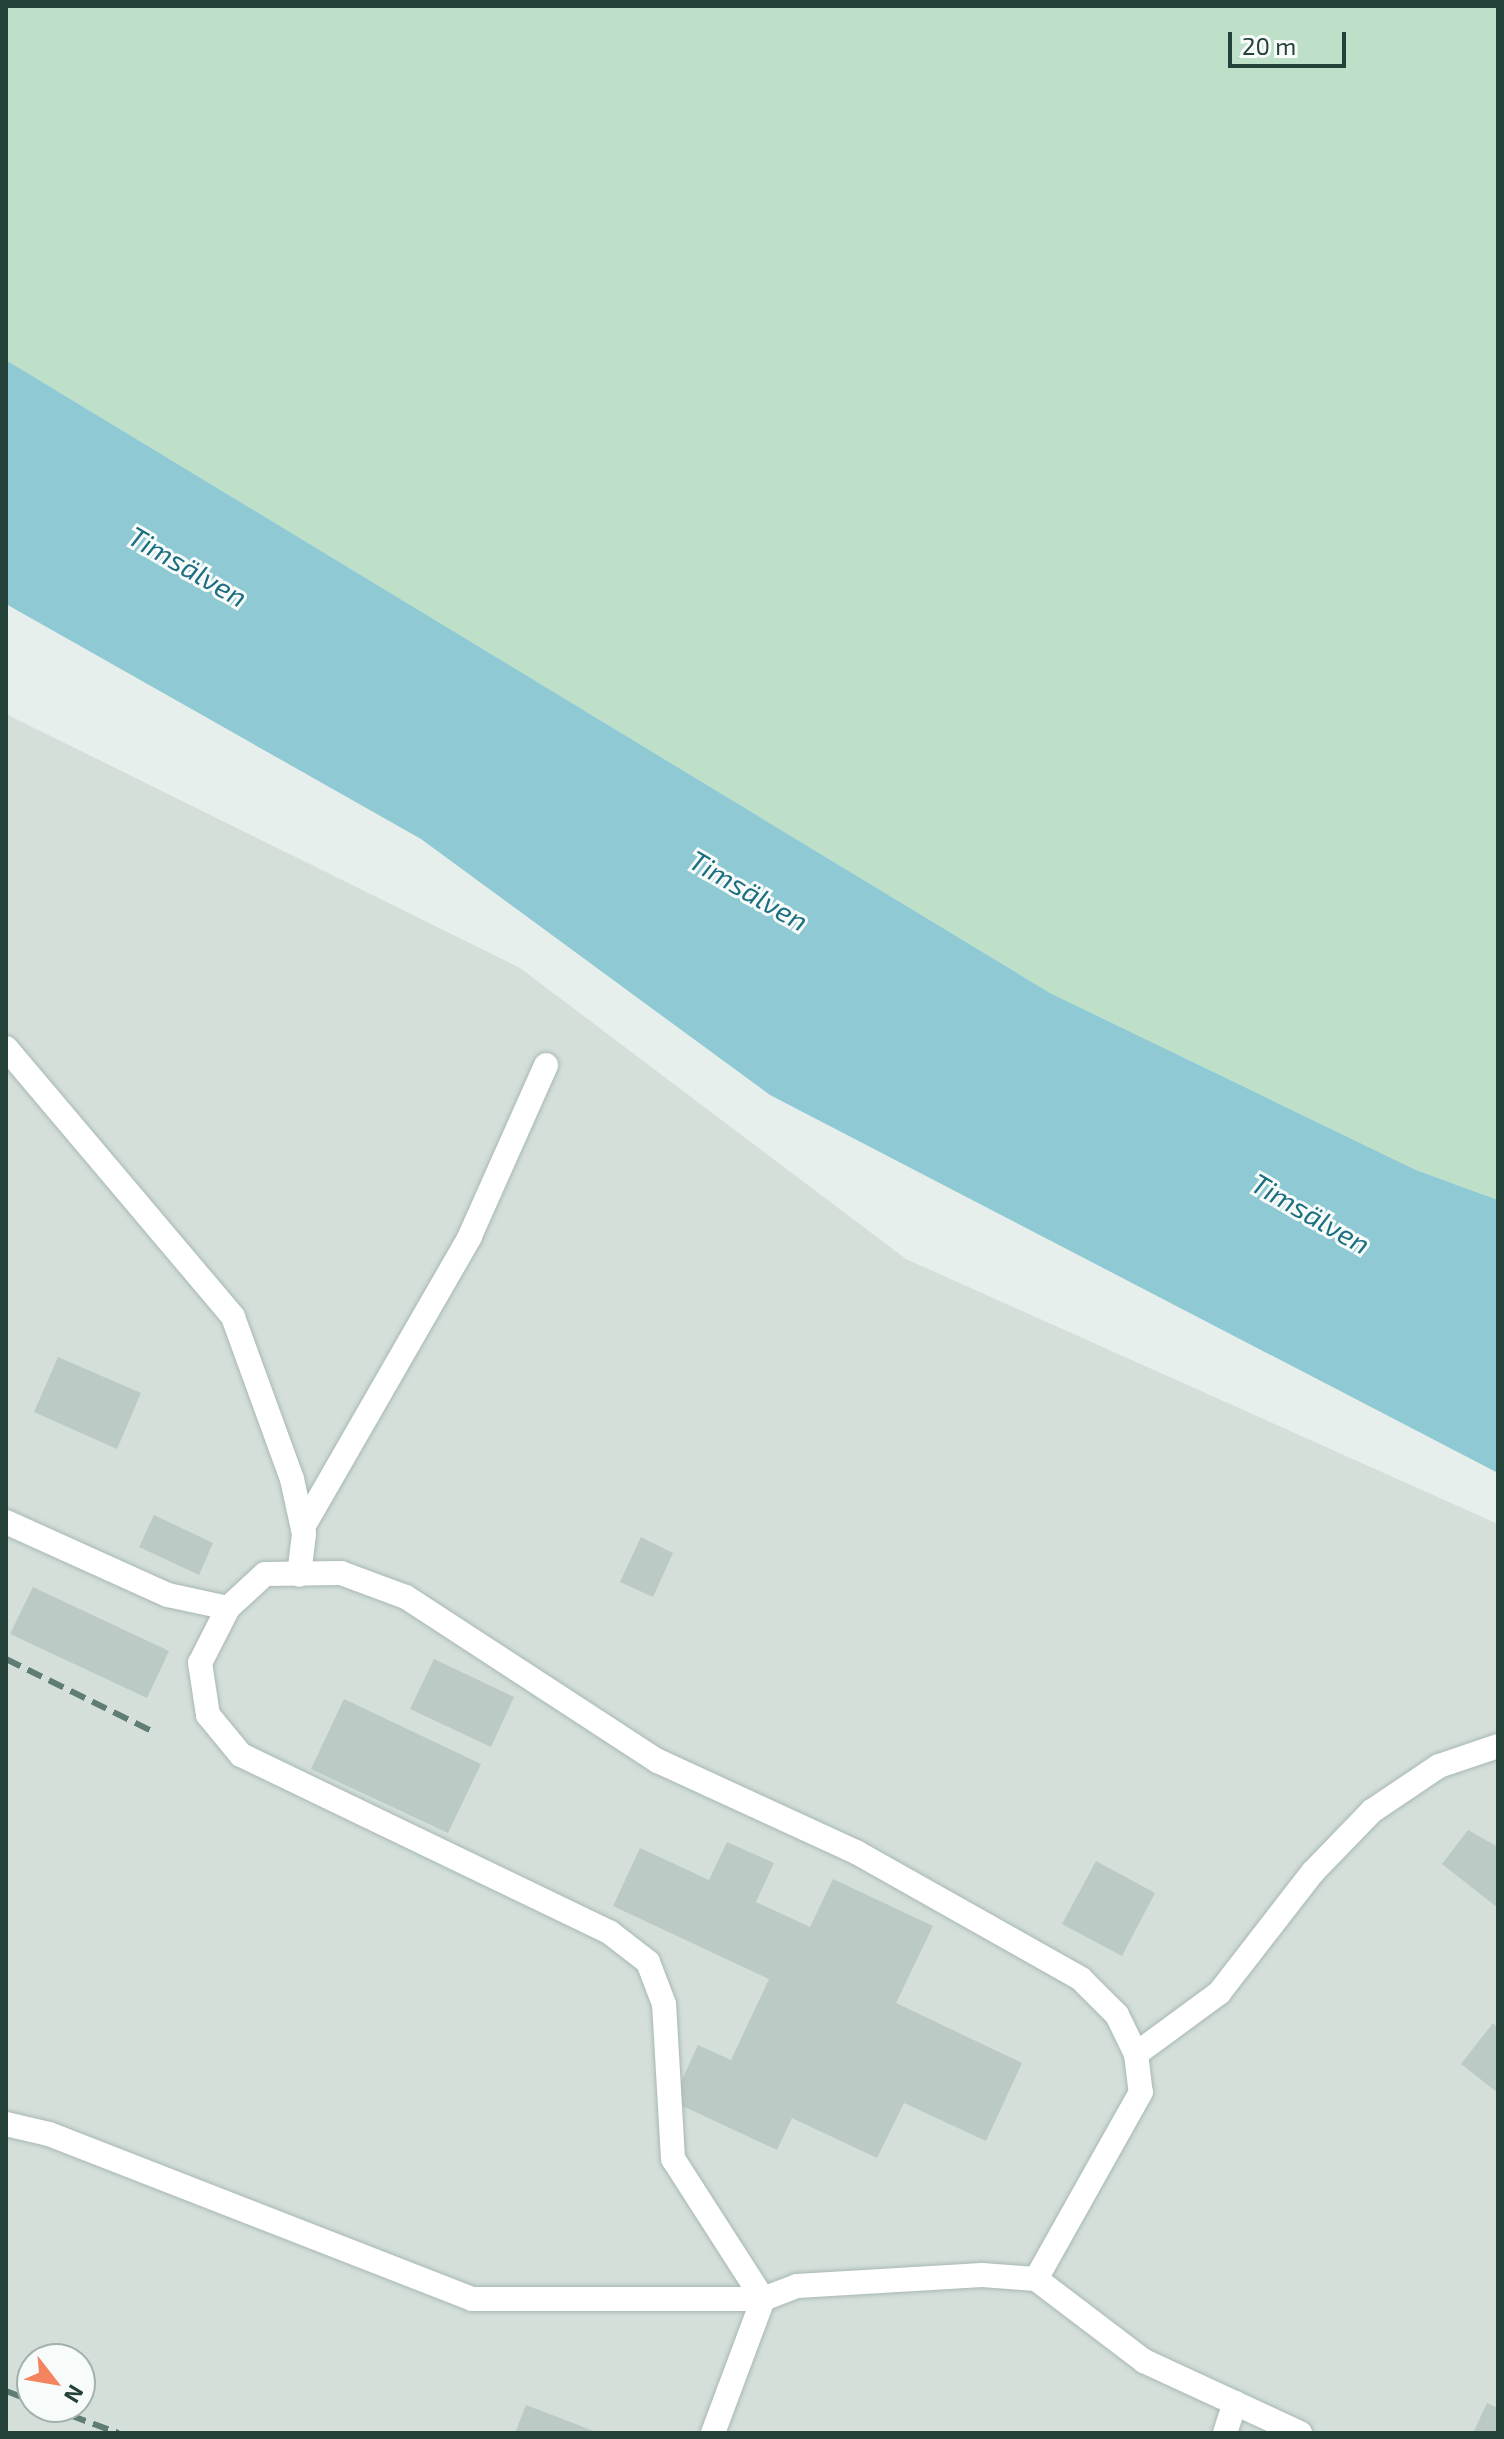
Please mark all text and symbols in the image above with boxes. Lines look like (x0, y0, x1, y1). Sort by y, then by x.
scale bar (1232, 16, 1350, 66)
text: 20 m (1242, 31, 1296, 60)
water label: Timsälven (123, 519, 253, 613)
water label: Timsälven (684, 843, 814, 937)
water label: Timsälven (1246, 1166, 1376, 1260)
north arrow (16, 2343, 96, 2423)
text: N (60, 2381, 90, 2408)

